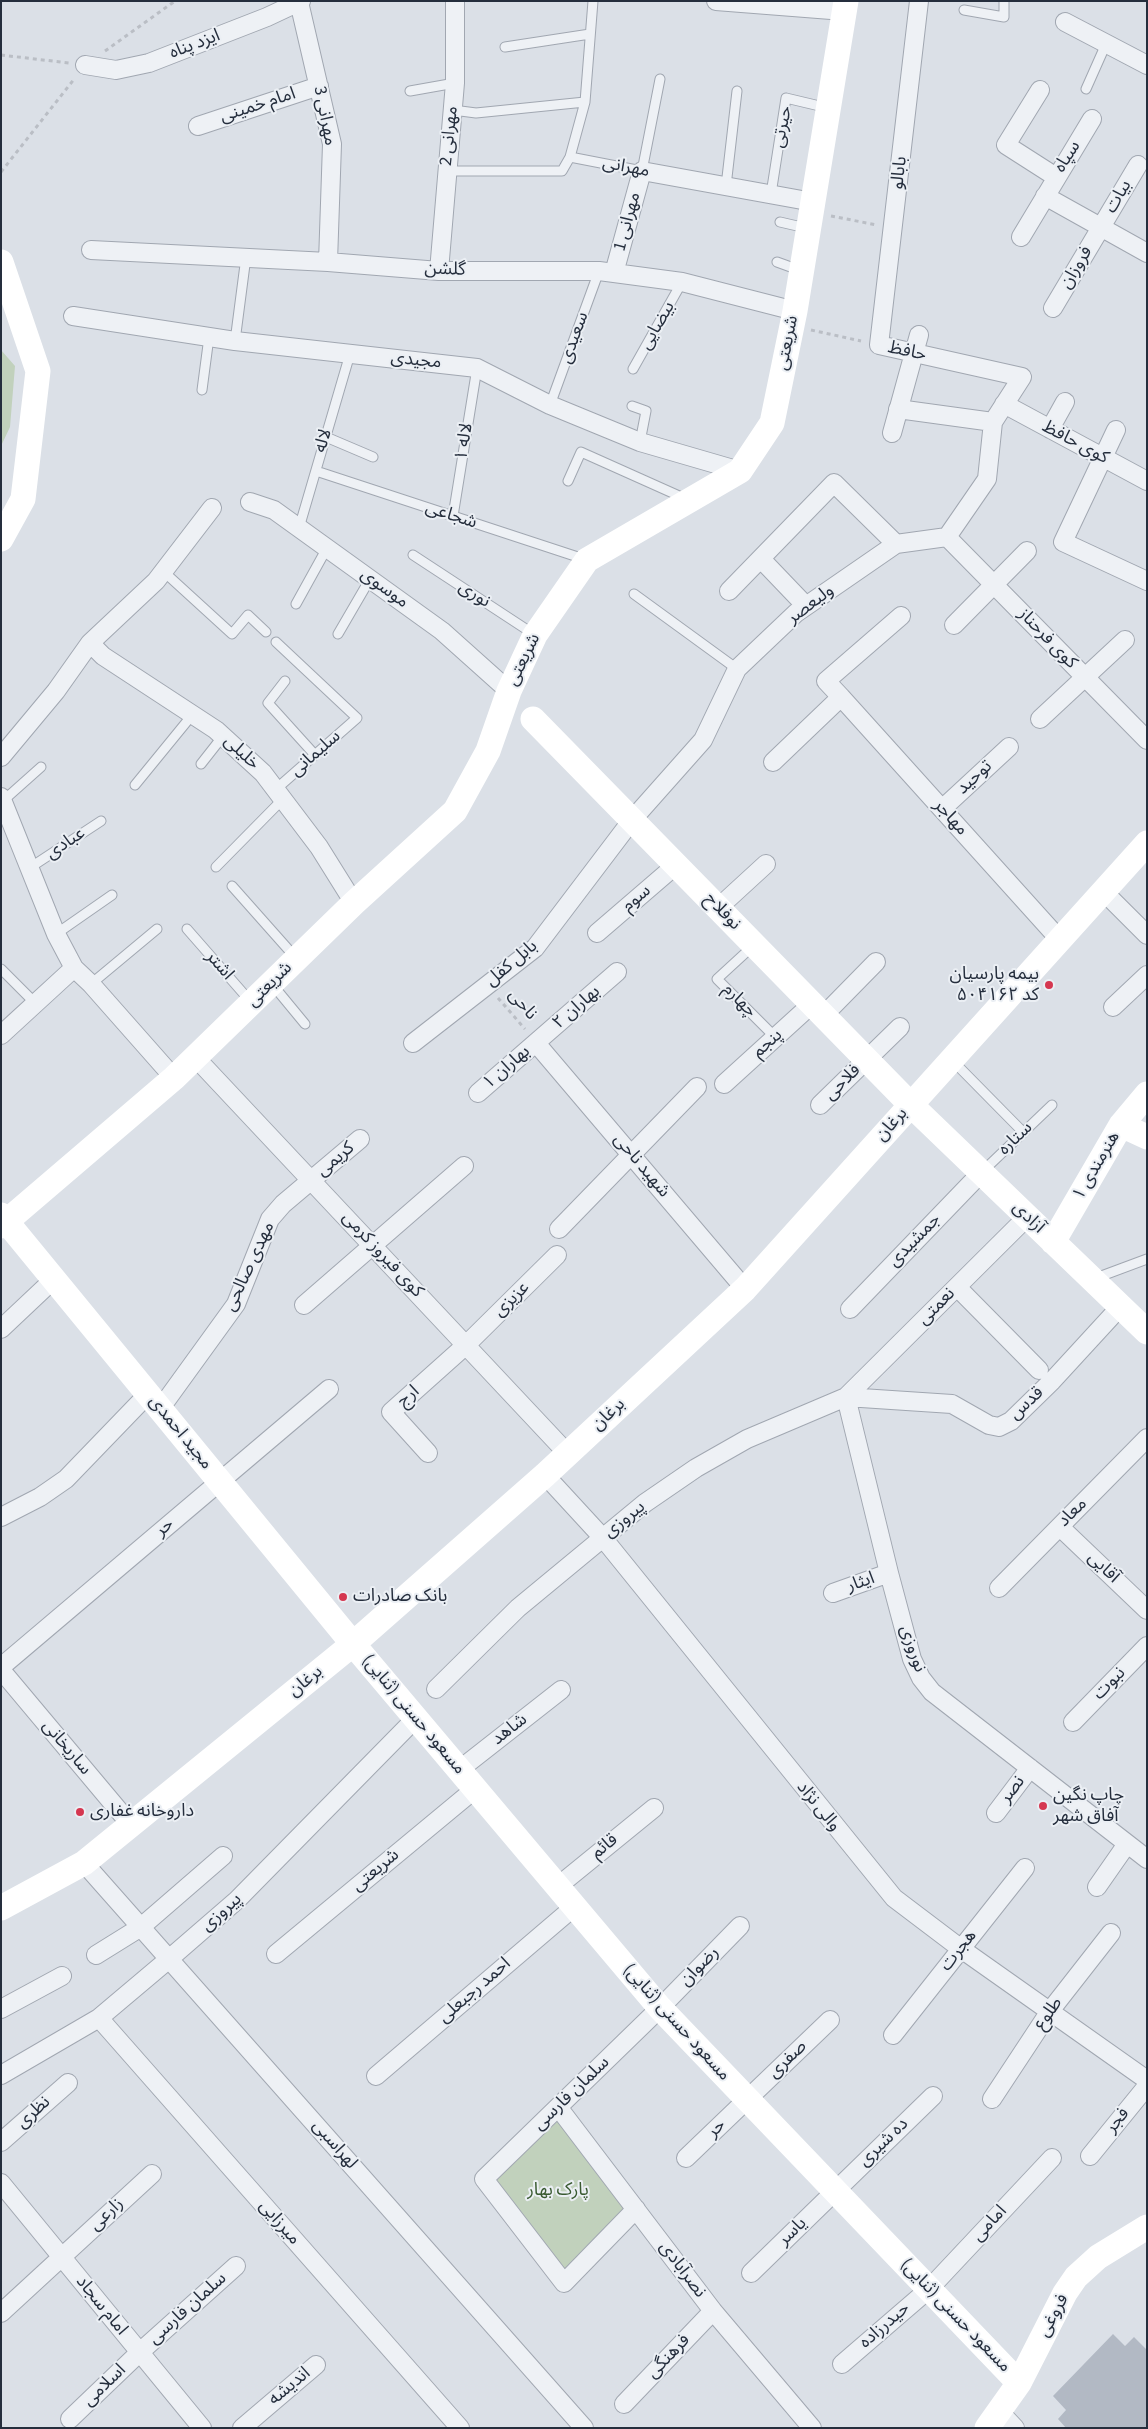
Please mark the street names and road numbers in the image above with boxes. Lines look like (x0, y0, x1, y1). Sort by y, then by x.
street label: ایزد پناه (167, 26, 223, 64)
street label: امام خمینی (217, 84, 299, 128)
street label: مهرانی 3 (308, 84, 340, 148)
street label: حیرتی (768, 104, 798, 150)
street label: مهرانی 2 (436, 105, 464, 167)
street label: سپاه (1050, 137, 1086, 177)
street label: مهرانی (601, 153, 651, 183)
street label: بابالو (887, 155, 913, 191)
street label: بیات (1101, 177, 1137, 217)
street label: مهرانی 1 (610, 190, 646, 254)
street label: فروزان (1056, 243, 1098, 293)
street label: گلشن (424, 258, 466, 282)
street label: بیضایی (636, 298, 680, 354)
street label: سعیدی (556, 309, 594, 367)
street label: شریعتی (772, 314, 804, 372)
street label: حافظ (886, 337, 928, 367)
street label: مجیدی (390, 348, 442, 374)
street label: کوی حافظ (1038, 417, 1112, 469)
street label: لاله ۱ (451, 422, 479, 462)
street label: لاله (310, 427, 338, 455)
street label: شجاعی (422, 498, 480, 534)
street label: موسوی (356, 564, 412, 614)
street label: نوری (454, 577, 494, 613)
street label: ولیعصر (783, 580, 839, 630)
street label: کوی فرحناز (1013, 604, 1081, 674)
street label: شریعتی (502, 630, 546, 690)
street label: سلیمانی (286, 726, 346, 782)
street label: خلیلی (219, 731, 263, 775)
street label: توحید (953, 756, 997, 800)
street label: مهاجر (928, 795, 972, 841)
street label: عبادی (42, 823, 90, 865)
street label: سوم (618, 881, 656, 917)
street label: نوفلاح (699, 889, 745, 935)
street label: بابل کفل (482, 936, 542, 992)
street label: اشتر (200, 947, 238, 985)
street label: شریعتی (243, 958, 297, 1012)
street label: چهارم (717, 979, 761, 1023)
street label: بهاران ۲ (549, 982, 605, 1034)
street label: ناحی (503, 985, 541, 1025)
street label: پنجم (748, 1025, 788, 1063)
street label: بهاران ۱ (479, 1042, 535, 1094)
street label: فلاحی (820, 1060, 866, 1106)
street label: برغان (871, 1104, 913, 1146)
street label: ستاره (994, 1118, 1038, 1160)
street label: هنرمندی ۱ (1069, 1128, 1125, 1204)
street label: شهید ناحی (608, 1130, 674, 1202)
street label: کریمی (313, 1138, 359, 1182)
street label: آزادی (1007, 1197, 1049, 1239)
street label: کوی فیروز کرمی (337, 1207, 427, 1303)
street label: جمشیدی (884, 1210, 946, 1272)
street label: مهدی صالحی (220, 1219, 280, 1315)
street label: عزیزی (489, 1278, 535, 1322)
street label: نعمتی (914, 1284, 960, 1330)
street label: ارج (393, 1381, 425, 1413)
street label: قدس (1005, 1383, 1049, 1425)
street label: مجید احمدی (143, 1391, 217, 1475)
street label: برغان (588, 1394, 630, 1436)
street label: معاد (1054, 1494, 1092, 1532)
street label: پیروزی (600, 1497, 650, 1543)
street label: حر (151, 1514, 179, 1542)
street label: آقایی (1082, 1548, 1124, 1588)
street label: ایثار (844, 1568, 878, 1598)
street label: نوروزی (894, 1623, 930, 1675)
street label: مسعود حسنی (ثنایی) (356, 1651, 470, 1779)
street label: برغان (284, 1662, 328, 1702)
street label: نبوت (1089, 1663, 1131, 1705)
street label: شاهد (488, 1709, 532, 1751)
street label: ساریخانی (37, 1716, 95, 1780)
street label: نصر (996, 1772, 1030, 1808)
street label: والی نژاد (791, 1778, 845, 1836)
street label: قائم (587, 1830, 623, 1864)
street label: شریعتی (348, 1845, 404, 1897)
street label: پیروزی (197, 1889, 247, 1937)
street label: هجرت (936, 1926, 982, 1976)
street label: رضوان (676, 1942, 724, 1992)
street label: احمد رجبعلی (434, 1954, 516, 2028)
street label: مسعود حسنی (ثنایی) (618, 1960, 734, 2086)
street label: طلوع (1030, 1993, 1068, 2035)
street label: صفری (764, 2036, 812, 2084)
street label: سلمان فارسی (529, 2052, 615, 2136)
street label: نظری (12, 2092, 56, 2134)
street label: فجر (1101, 2104, 1135, 2138)
street label: ده شیری (855, 2114, 913, 2172)
street label: حر (703, 2115, 731, 2143)
street label: لهراسبی (307, 2116, 361, 2174)
street label: زارعی (85, 2194, 129, 2236)
street label: میرزایی (254, 2196, 304, 2250)
street label: امامی (968, 2201, 1012, 2247)
street label: یاسر (774, 2213, 812, 2251)
street label: نصرآبادی (654, 2237, 710, 2303)
street label: مسعود حسنی (ثنایی) (895, 2255, 1015, 2377)
street label: سلمان فارسی (144, 2268, 232, 2350)
street label: امام سجاد (70, 2272, 132, 2340)
street label: فروغی (1034, 2291, 1074, 2341)
street label: حیدرزاده (855, 2298, 915, 2354)
street label: فرهنگی (643, 2330, 695, 2384)
street label: اسلامی (79, 2360, 131, 2412)
street label: اندیشه (265, 2363, 315, 2411)

